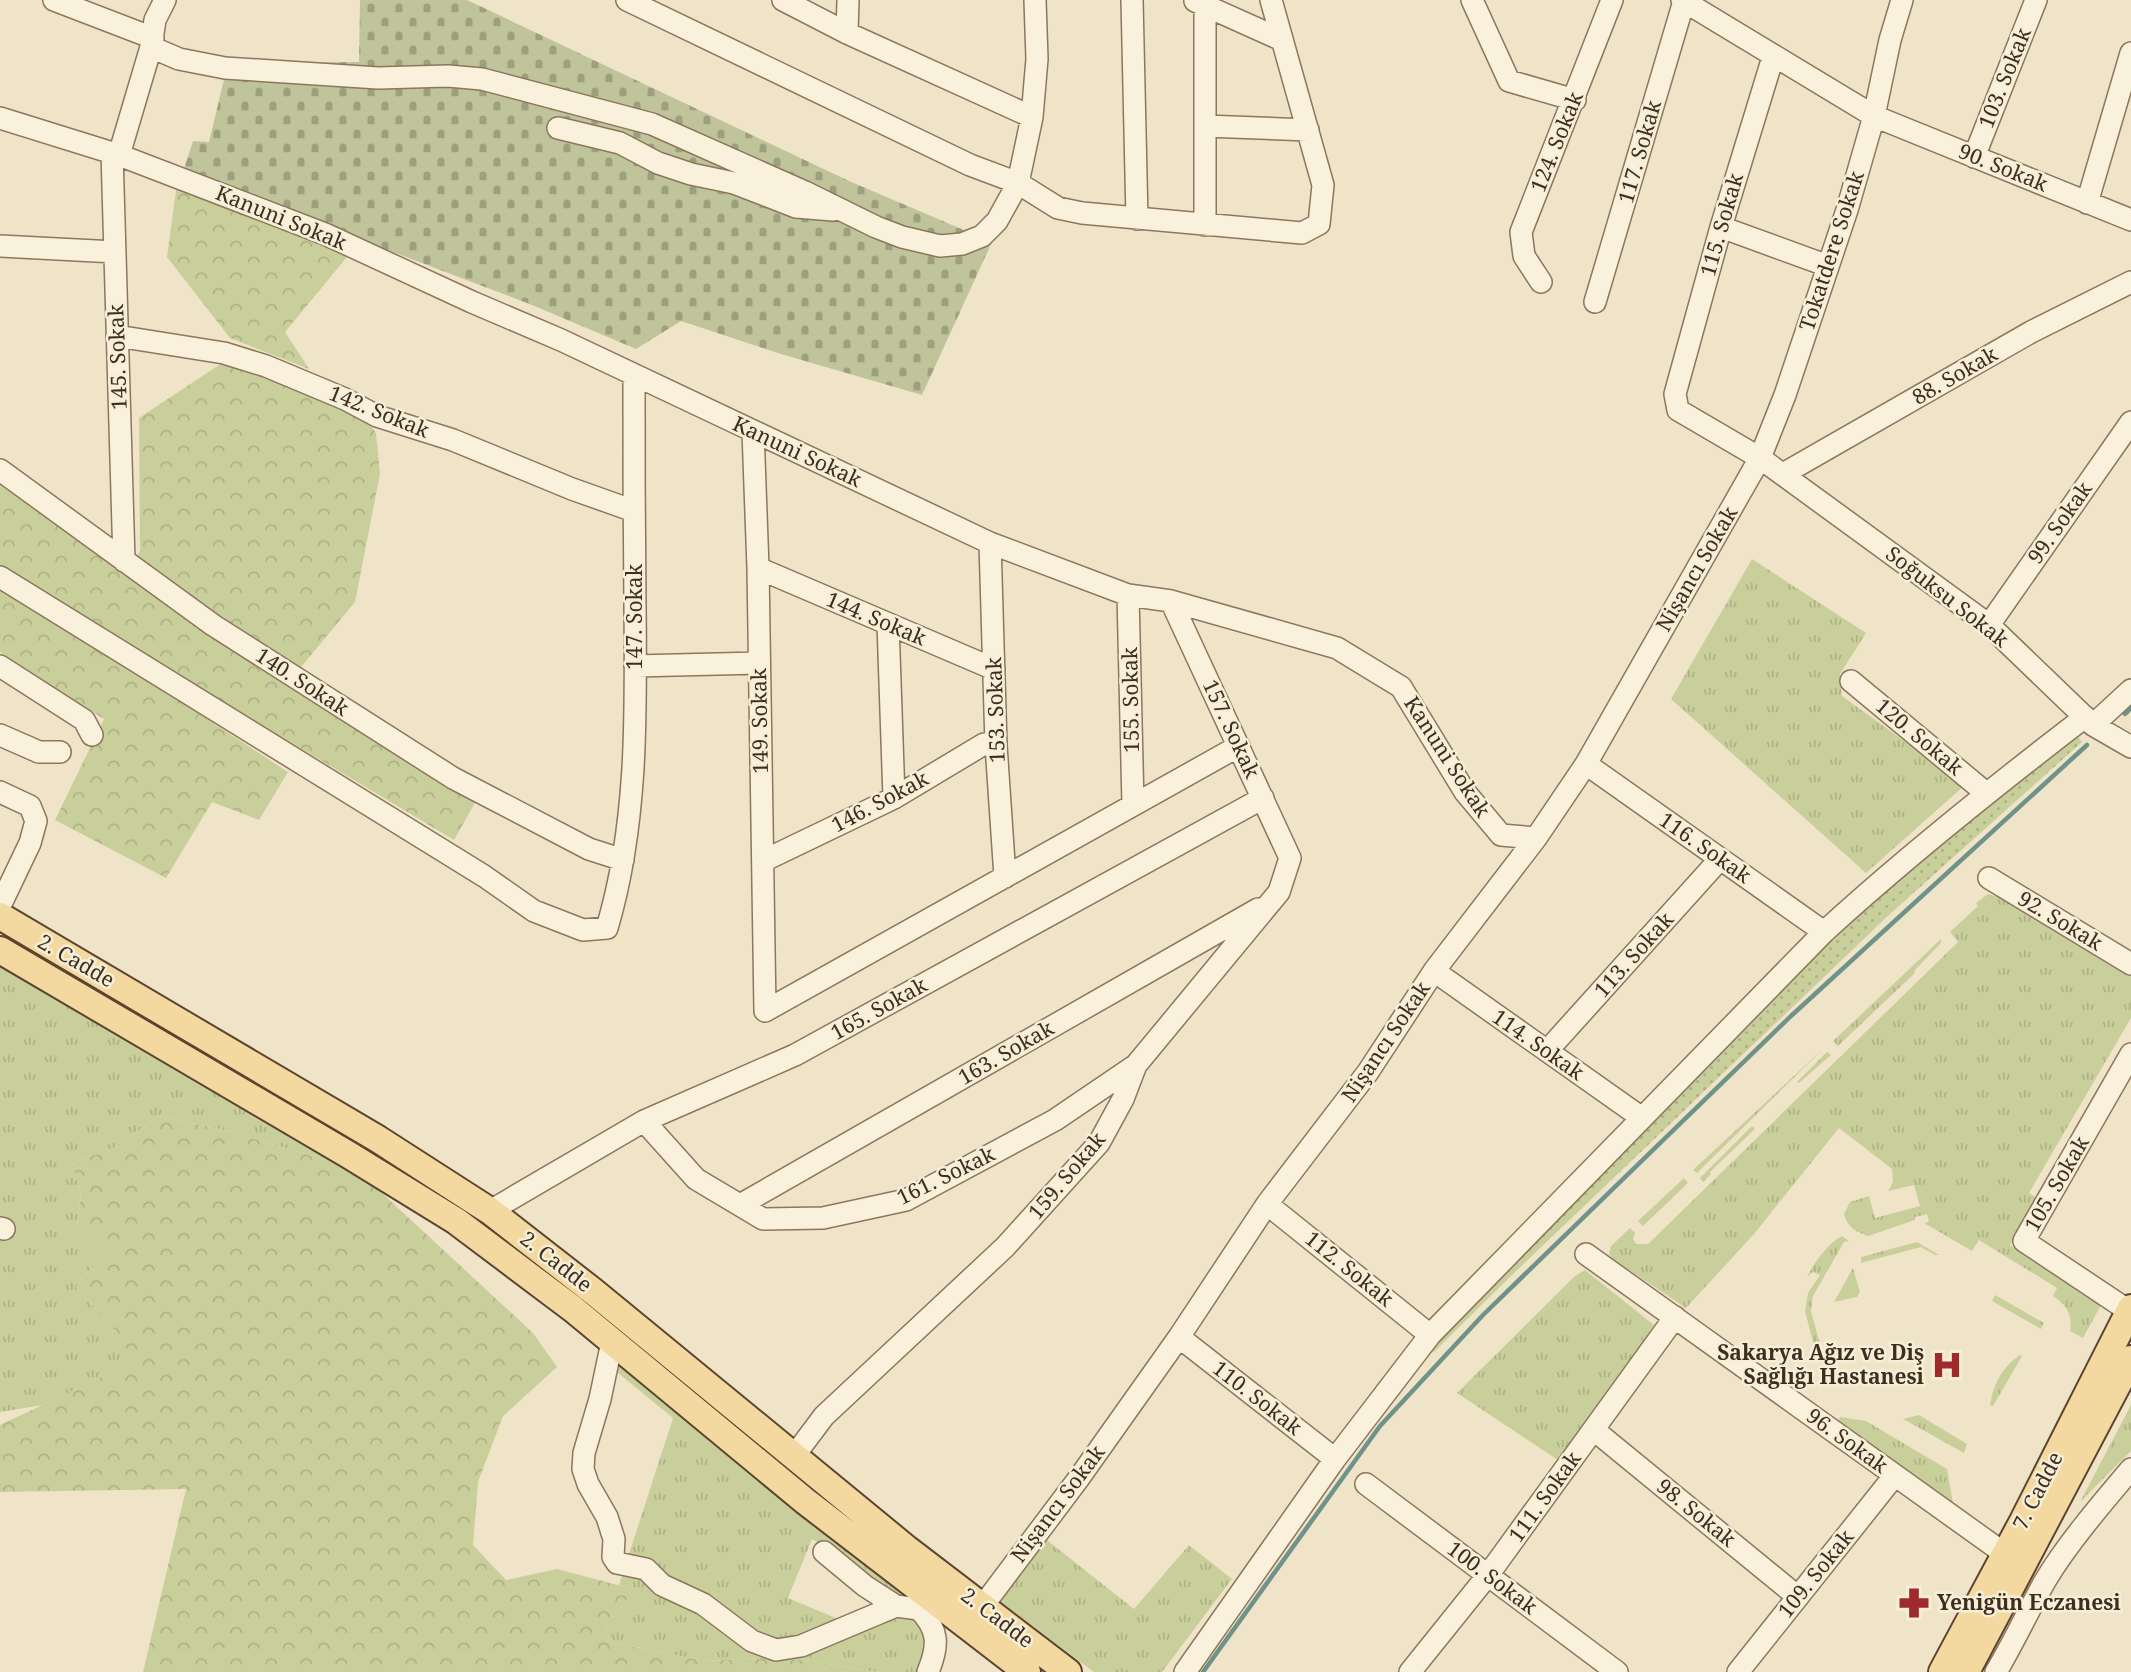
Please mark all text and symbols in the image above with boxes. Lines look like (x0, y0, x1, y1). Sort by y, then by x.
street label: 103. Sokak (1971, 23, 2037, 132)
street label: 124. Sokak (1523, 87, 1589, 196)
street label: 117. Sokak (1611, 96, 1667, 206)
street label: 90. Sokak (1954, 136, 2053, 198)
street label: Tokatdere Sokak (1792, 167, 1870, 334)
street label: 115. Sokak (1693, 169, 1749, 279)
street label: Kanuni Sokak (212, 178, 352, 256)
street label: 145. Sokak (101, 303, 133, 410)
street label: 88. Sokak (1907, 339, 2003, 411)
street label: 142. Sokak (325, 378, 434, 444)
street label: Kanuni Sokak (728, 409, 867, 493)
street label: 99. Sokak (2021, 475, 2098, 569)
street label: Nişancı Sokak (1649, 500, 1744, 636)
street label: Soğuksu Sokak (1880, 539, 2015, 653)
street label: 147. Sokak (620, 563, 648, 670)
street label: 144. Sokak (822, 585, 931, 652)
street label: 140. Sokak (251, 641, 355, 722)
street label: 155. Sokak (1115, 646, 1145, 753)
street label: 153. Sokak (979, 656, 1011, 763)
street label: 149. Sokak (744, 667, 774, 774)
street label: 157. Sokak (1197, 675, 1267, 783)
street label: Kanuni Sokak (1398, 691, 1498, 823)
street label: 120. Sokak (1870, 691, 1970, 781)
street label: 146. Sokak (826, 764, 933, 838)
street label: 116. Sokak (1654, 805, 1758, 889)
street label: 92. Sokak (2013, 884, 2109, 957)
street label: 113. Sokak (1587, 905, 1680, 1003)
street label: 2. Cadde (33, 927, 120, 993)
street label: 165. Sokak (825, 970, 932, 1046)
street label: Nişancı Sokak (1334, 975, 1436, 1107)
street label: 114. Sokak (1487, 1002, 1591, 1086)
street label: 163. Sokak (953, 1013, 1059, 1091)
street label: 159. Sokak (1021, 1125, 1111, 1225)
street label: 105. Sokak (2018, 1130, 2095, 1236)
street label: 161. Sokak (892, 1139, 1000, 1211)
street label: 2. Cadde (515, 1224, 598, 1298)
street label: 112. Sokak (1300, 1224, 1400, 1313)
place label: Sakarya Ağız ve Diş Sağlığı Hastanesi (1717, 1338, 1925, 1390)
hospital icon: Sakarya Ağız ve Diş Sağlığı Hastanesi (1930, 1348, 1964, 1382)
street label: 110. Sokak (1207, 1354, 1309, 1441)
street label: 96. Sokak (1801, 1401, 1894, 1480)
street label: Nişancı Sokak (1004, 1438, 1111, 1568)
street label: 111. Sokak (1502, 1445, 1587, 1547)
street label: 7. Cadde (2006, 1447, 2069, 1534)
street label: 98. Sokak (1651, 1472, 1743, 1553)
street label: 109. Sokak (1771, 1523, 1860, 1623)
street label: 100. Sokak (1442, 1534, 1544, 1621)
street label: 2. Cadde (956, 1581, 1040, 1654)
pharmacy icon: Yenigün Eczanesi (1897, 1586, 1931, 1620)
place label: Yenigün Eczanesi (1937, 1588, 2121, 1616)

